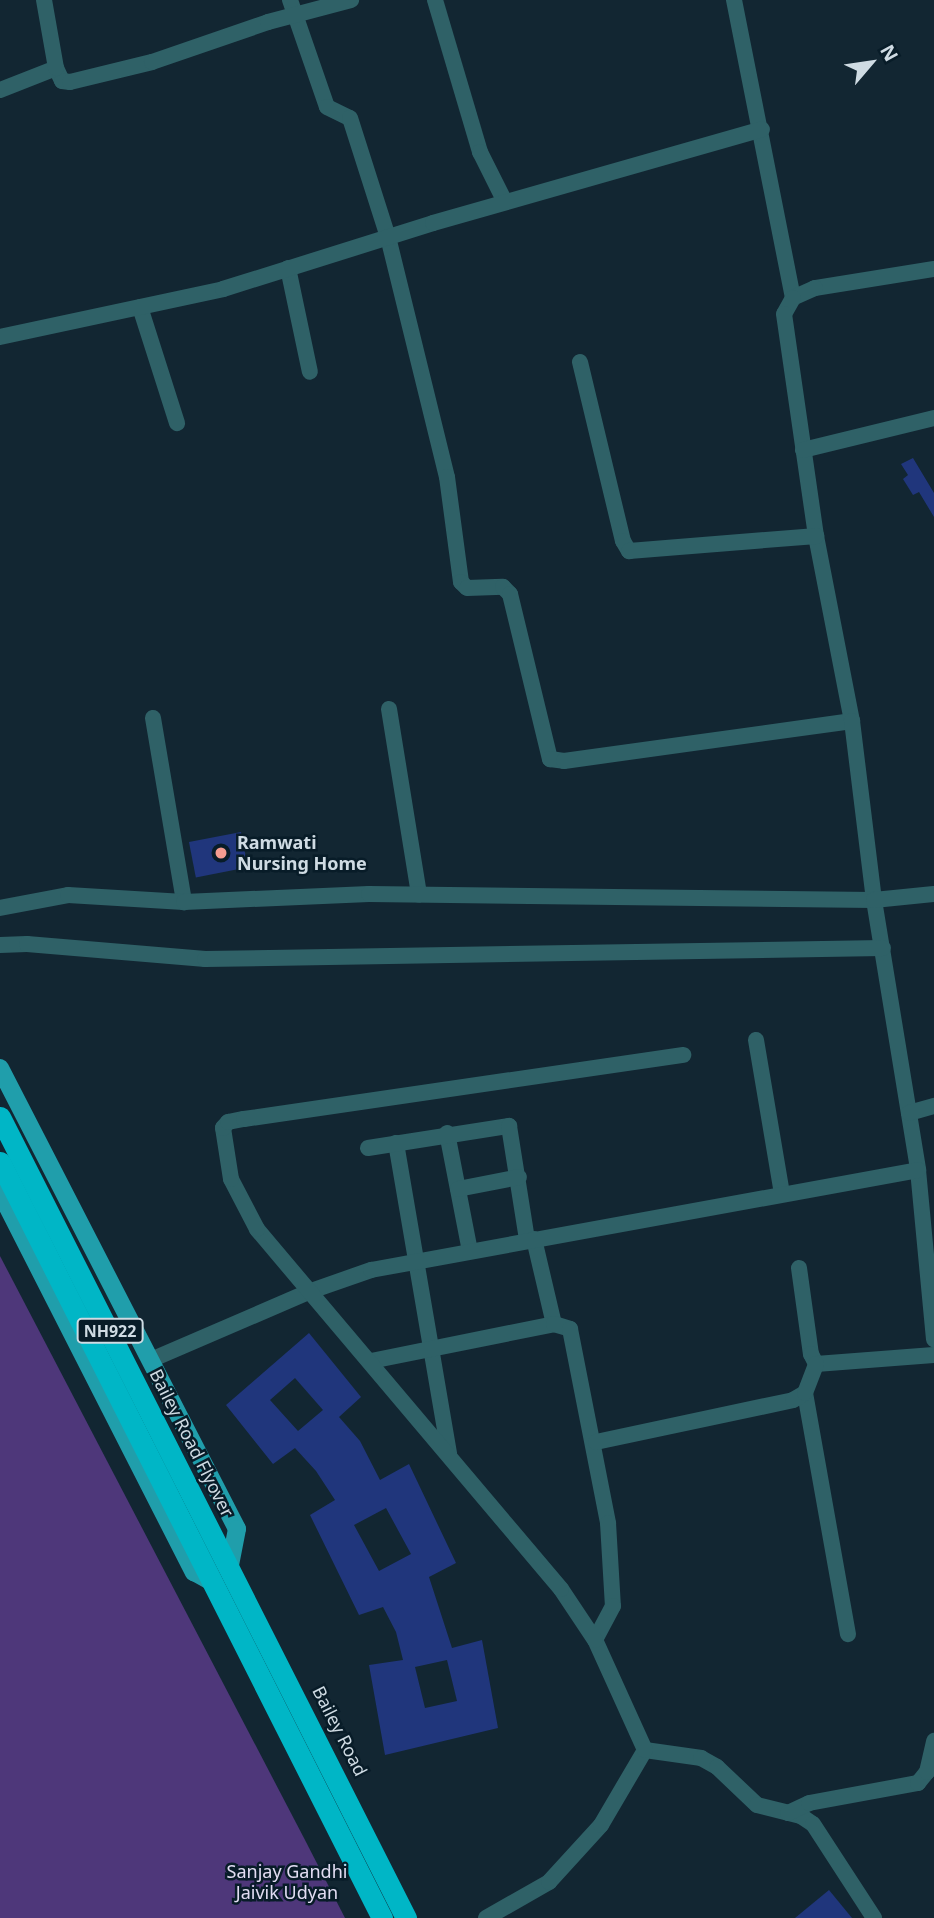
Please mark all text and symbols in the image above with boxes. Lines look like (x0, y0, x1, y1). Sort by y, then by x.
north arrow (836, 28, 906, 98)
text: N (874, 40, 904, 66)
place label: Ramwati Nursing Home (237, 832, 367, 874)
marker: Ramwati Nursing Home (211, 843, 231, 863)
road number: NH922 (75, 1318, 145, 1344)
street label: Bailey Road Flyover (145, 1365, 239, 1521)
street label: Bailey Road (308, 1682, 372, 1780)
park label: Sanjay Gandhi Jaivik Udyan (227, 1861, 347, 1904)

